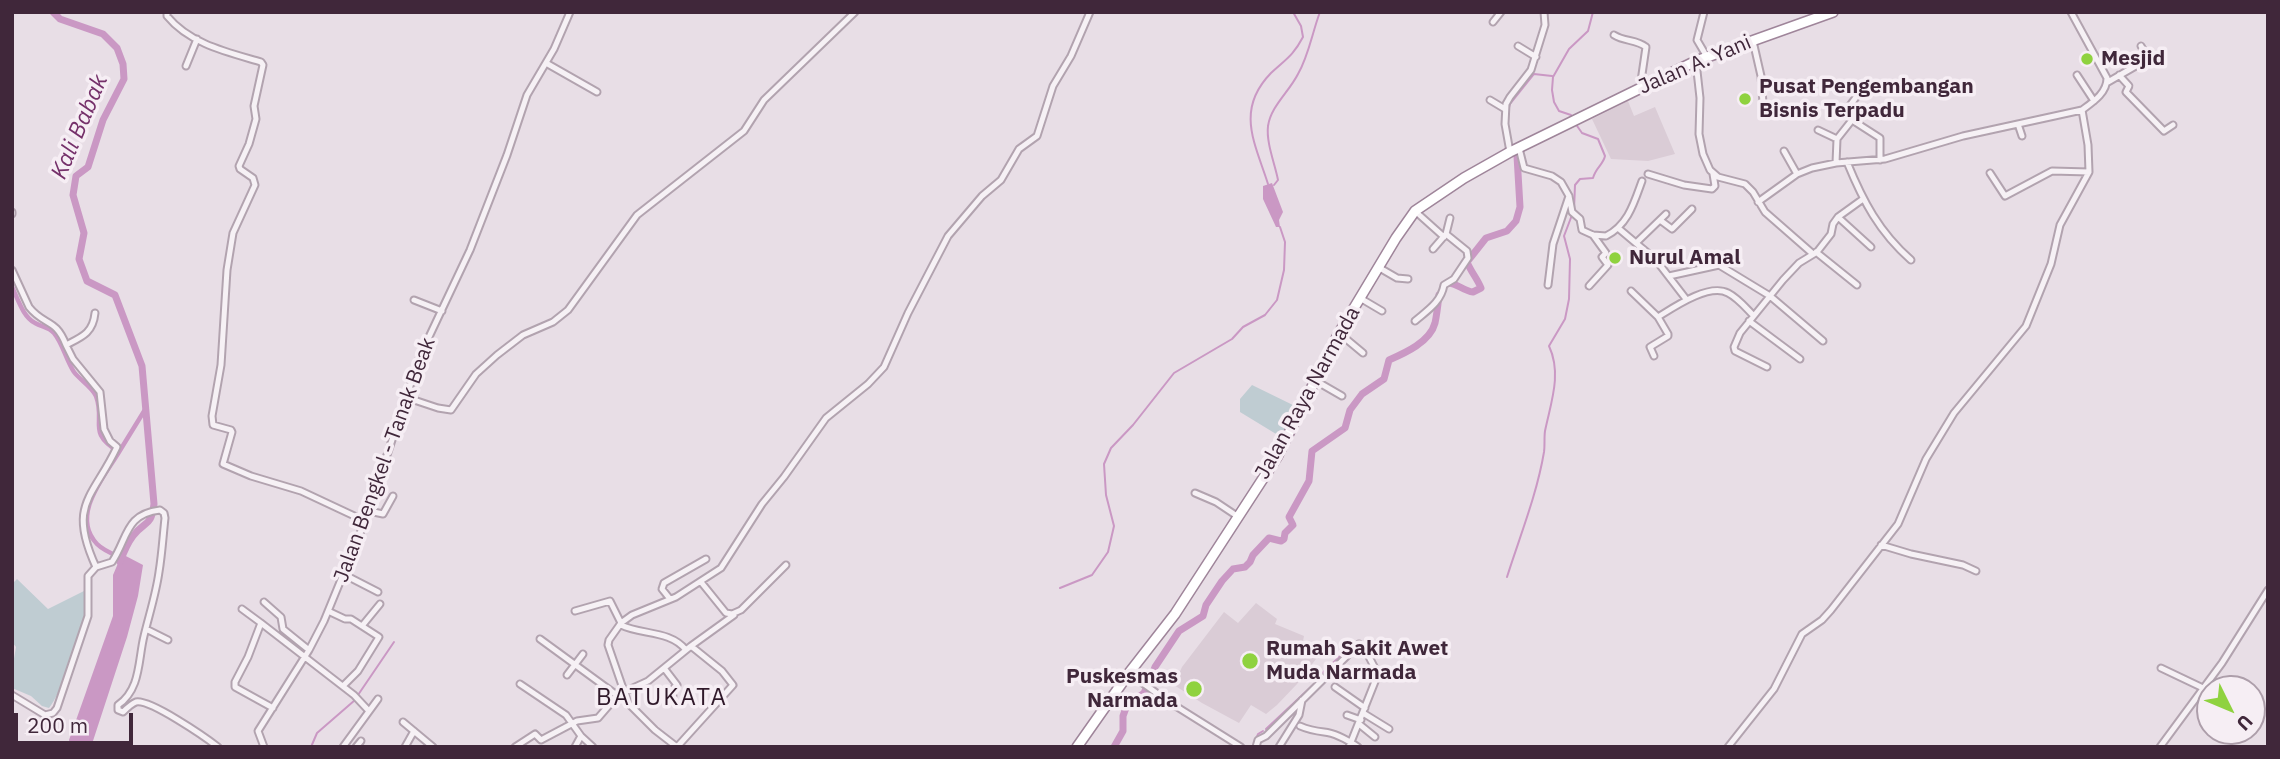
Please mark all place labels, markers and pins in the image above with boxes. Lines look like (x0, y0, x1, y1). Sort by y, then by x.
place label: Mesjid (2101, 46, 2165, 72)
marker: Mesjid (2079, 51, 2095, 67)
place label: Pusat Pengembangan Bisnis Terpadu (1759, 74, 1974, 124)
marker: Pusat Pengembangan Bisnis Terpadu (1737, 91, 1753, 107)
place label: Nurul Amal (1629, 245, 1741, 271)
marker: Nurul Amal (1607, 250, 1623, 266)
place label: Rumah Sakit Awet Muda Narmada (1266, 636, 1448, 686)
marker: Rumah Sakit Awet Muda Narmada (1240, 651, 1260, 671)
place label: Puskesmas Narmada (1066, 664, 1178, 714)
marker: Puskesmas Narmada (1184, 679, 1204, 699)

